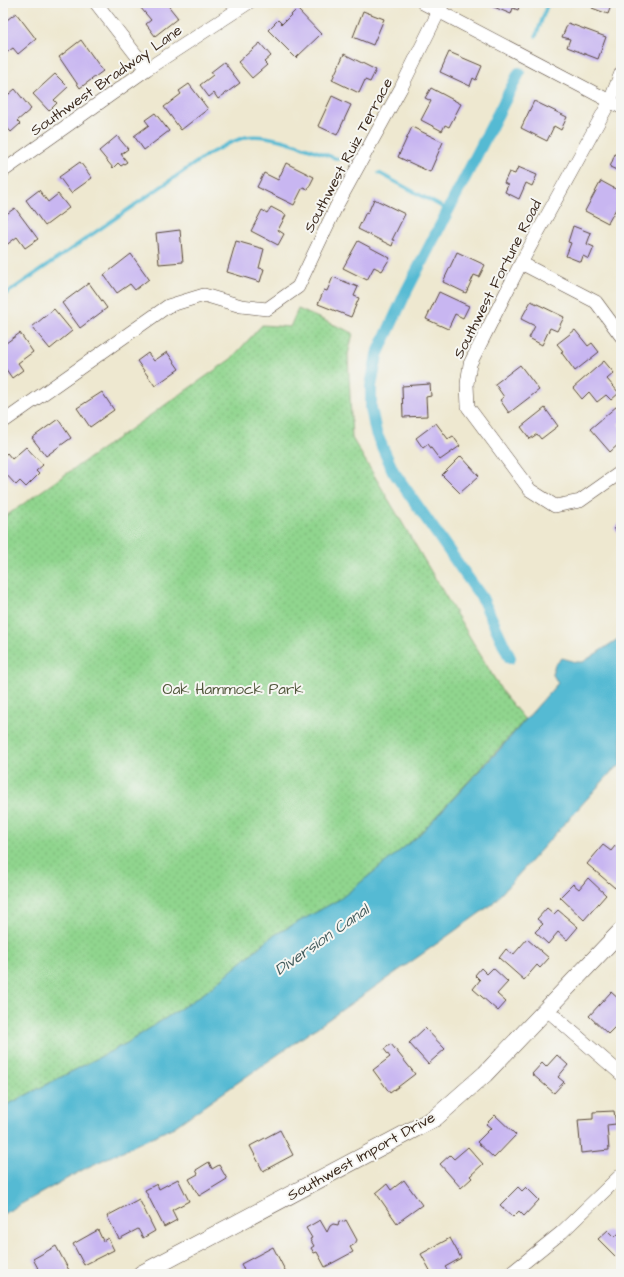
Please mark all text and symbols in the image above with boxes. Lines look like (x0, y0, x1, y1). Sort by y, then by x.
street label: Southwest Bradway Lane (26, 20, 187, 142)
street label: Southwest Ruiz Terrace (299, 74, 398, 236)
street label: Southwest Fortune Road (448, 196, 547, 362)
park label: Oak Hammock Park (163, 679, 303, 700)
water label: Diversion Canal (270, 898, 375, 981)
street label: Southwest Import Drive (283, 1107, 439, 1206)

